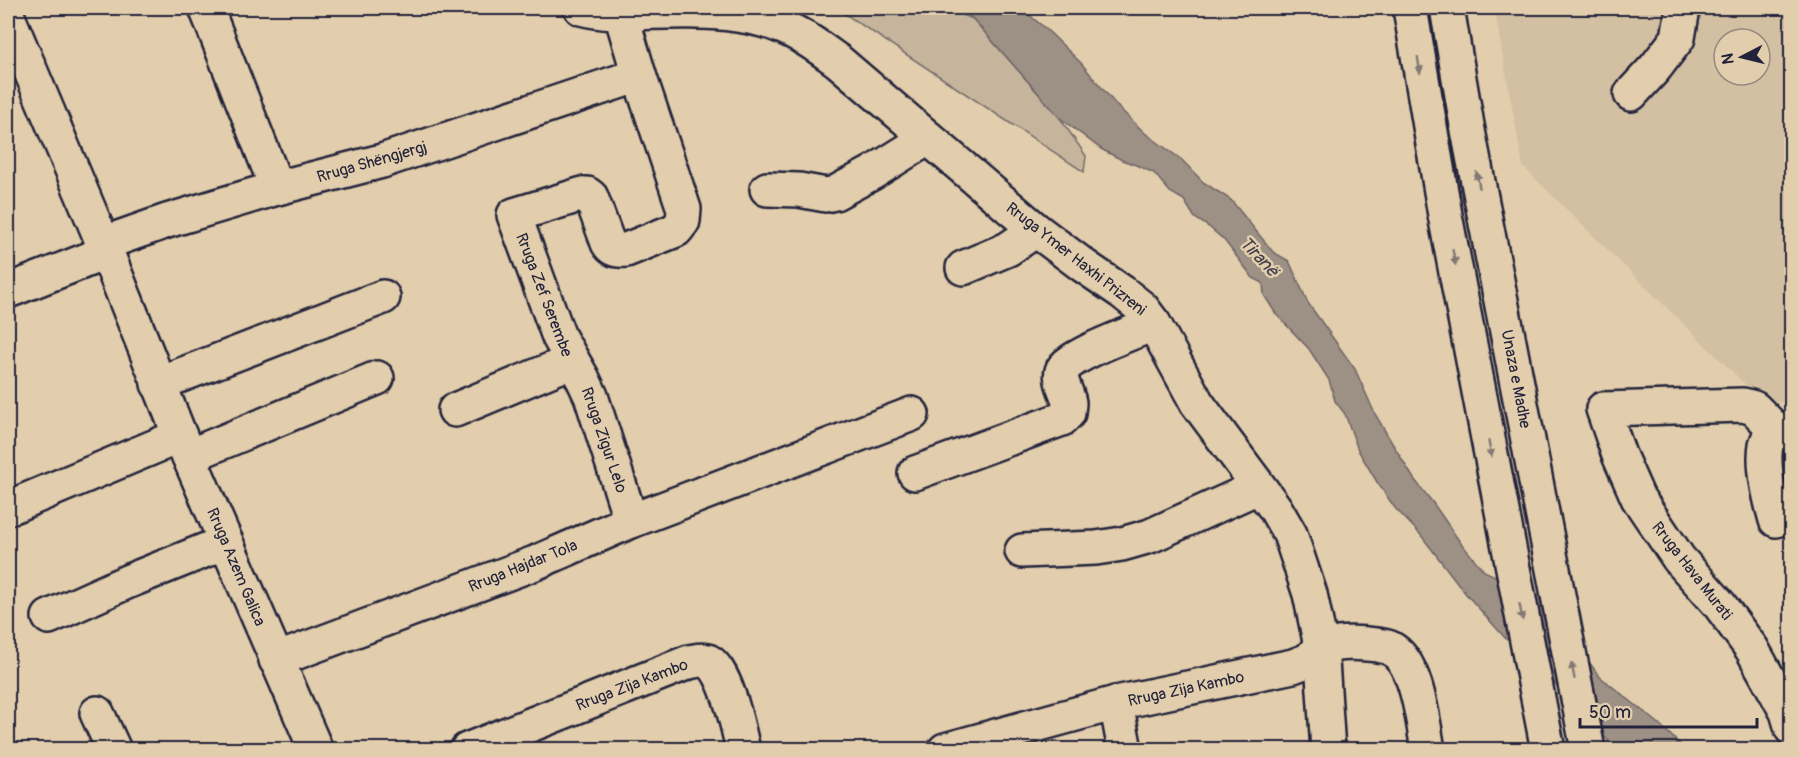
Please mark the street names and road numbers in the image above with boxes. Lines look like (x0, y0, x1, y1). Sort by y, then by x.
street label: Rruga Shëngjergj (315, 137, 429, 187)
street label: Rruga Ymer Haxhi Prizreni (1002, 198, 1150, 320)
street label: Rruga Zef Serembe (511, 230, 577, 360)
street label: Unaza e Madhe (1497, 328, 1535, 430)
street label: Rruga Zigur Lelo (577, 385, 632, 496)
street label: Rruga Azem Galica (202, 505, 270, 629)
street label: Rruga Hava Murati (1647, 518, 1737, 624)
street label: Rruga Hajdar Tola (466, 535, 580, 597)
street label: Rruga Zija Kambo (573, 654, 691, 716)
street label: Rruga Zija Kambo (1126, 667, 1246, 711)

